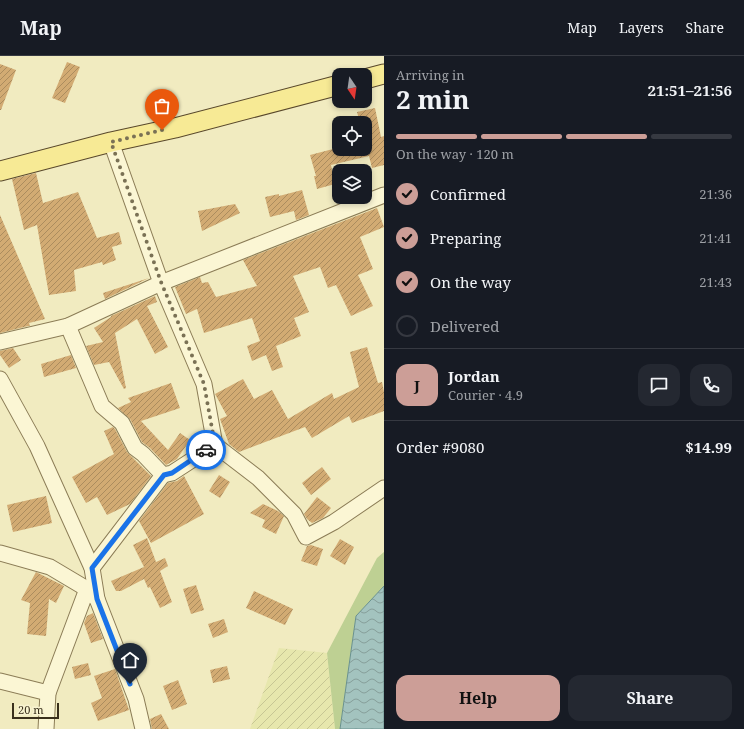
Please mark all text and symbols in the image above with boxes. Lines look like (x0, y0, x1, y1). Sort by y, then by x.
text: Map (20, 15, 62, 41)
text: Map (567, 18, 597, 37)
text: Layers (619, 18, 664, 37)
text: Share (686, 18, 724, 37)
text: Arriving in (396, 66, 465, 84)
north arrow (332, 68, 372, 108)
map controls (332, 68, 372, 204)
text: 21:51–21:56 (648, 80, 732, 100)
text: 2 min (396, 81, 470, 117)
pin (145, 89, 179, 130)
icon: bag (151, 95, 173, 117)
button: locate (332, 116, 372, 156)
text: On the way · 120 m (396, 145, 514, 163)
button: layers (332, 164, 372, 204)
icon: check (396, 183, 418, 205)
text: Confirmed (430, 184, 506, 204)
text: 21:36 (699, 185, 732, 203)
icon: check (396, 227, 418, 249)
text: Preparing (430, 228, 501, 248)
text: 21:41 (699, 229, 732, 247)
icon: check (396, 271, 418, 293)
text: On the way (430, 272, 511, 292)
text: 21:43 (699, 273, 732, 291)
text: Delivered (430, 316, 499, 336)
button: chat (638, 364, 680, 406)
button: phone (690, 364, 732, 406)
text: Jordan (448, 366, 500, 386)
text: J (414, 375, 420, 395)
text: Courier · 4.9 (448, 386, 523, 404)
courier (186, 430, 226, 470)
text: Order #9080 (396, 437, 484, 457)
text: $14.99 (685, 437, 732, 457)
icon: car (195, 439, 217, 461)
pin (113, 643, 147, 684)
icon: home (119, 649, 141, 671)
button: Help (396, 675, 560, 721)
button: Share (568, 675, 732, 721)
scale bar (12, 701, 59, 720)
text: 20 m (18, 702, 44, 717)

